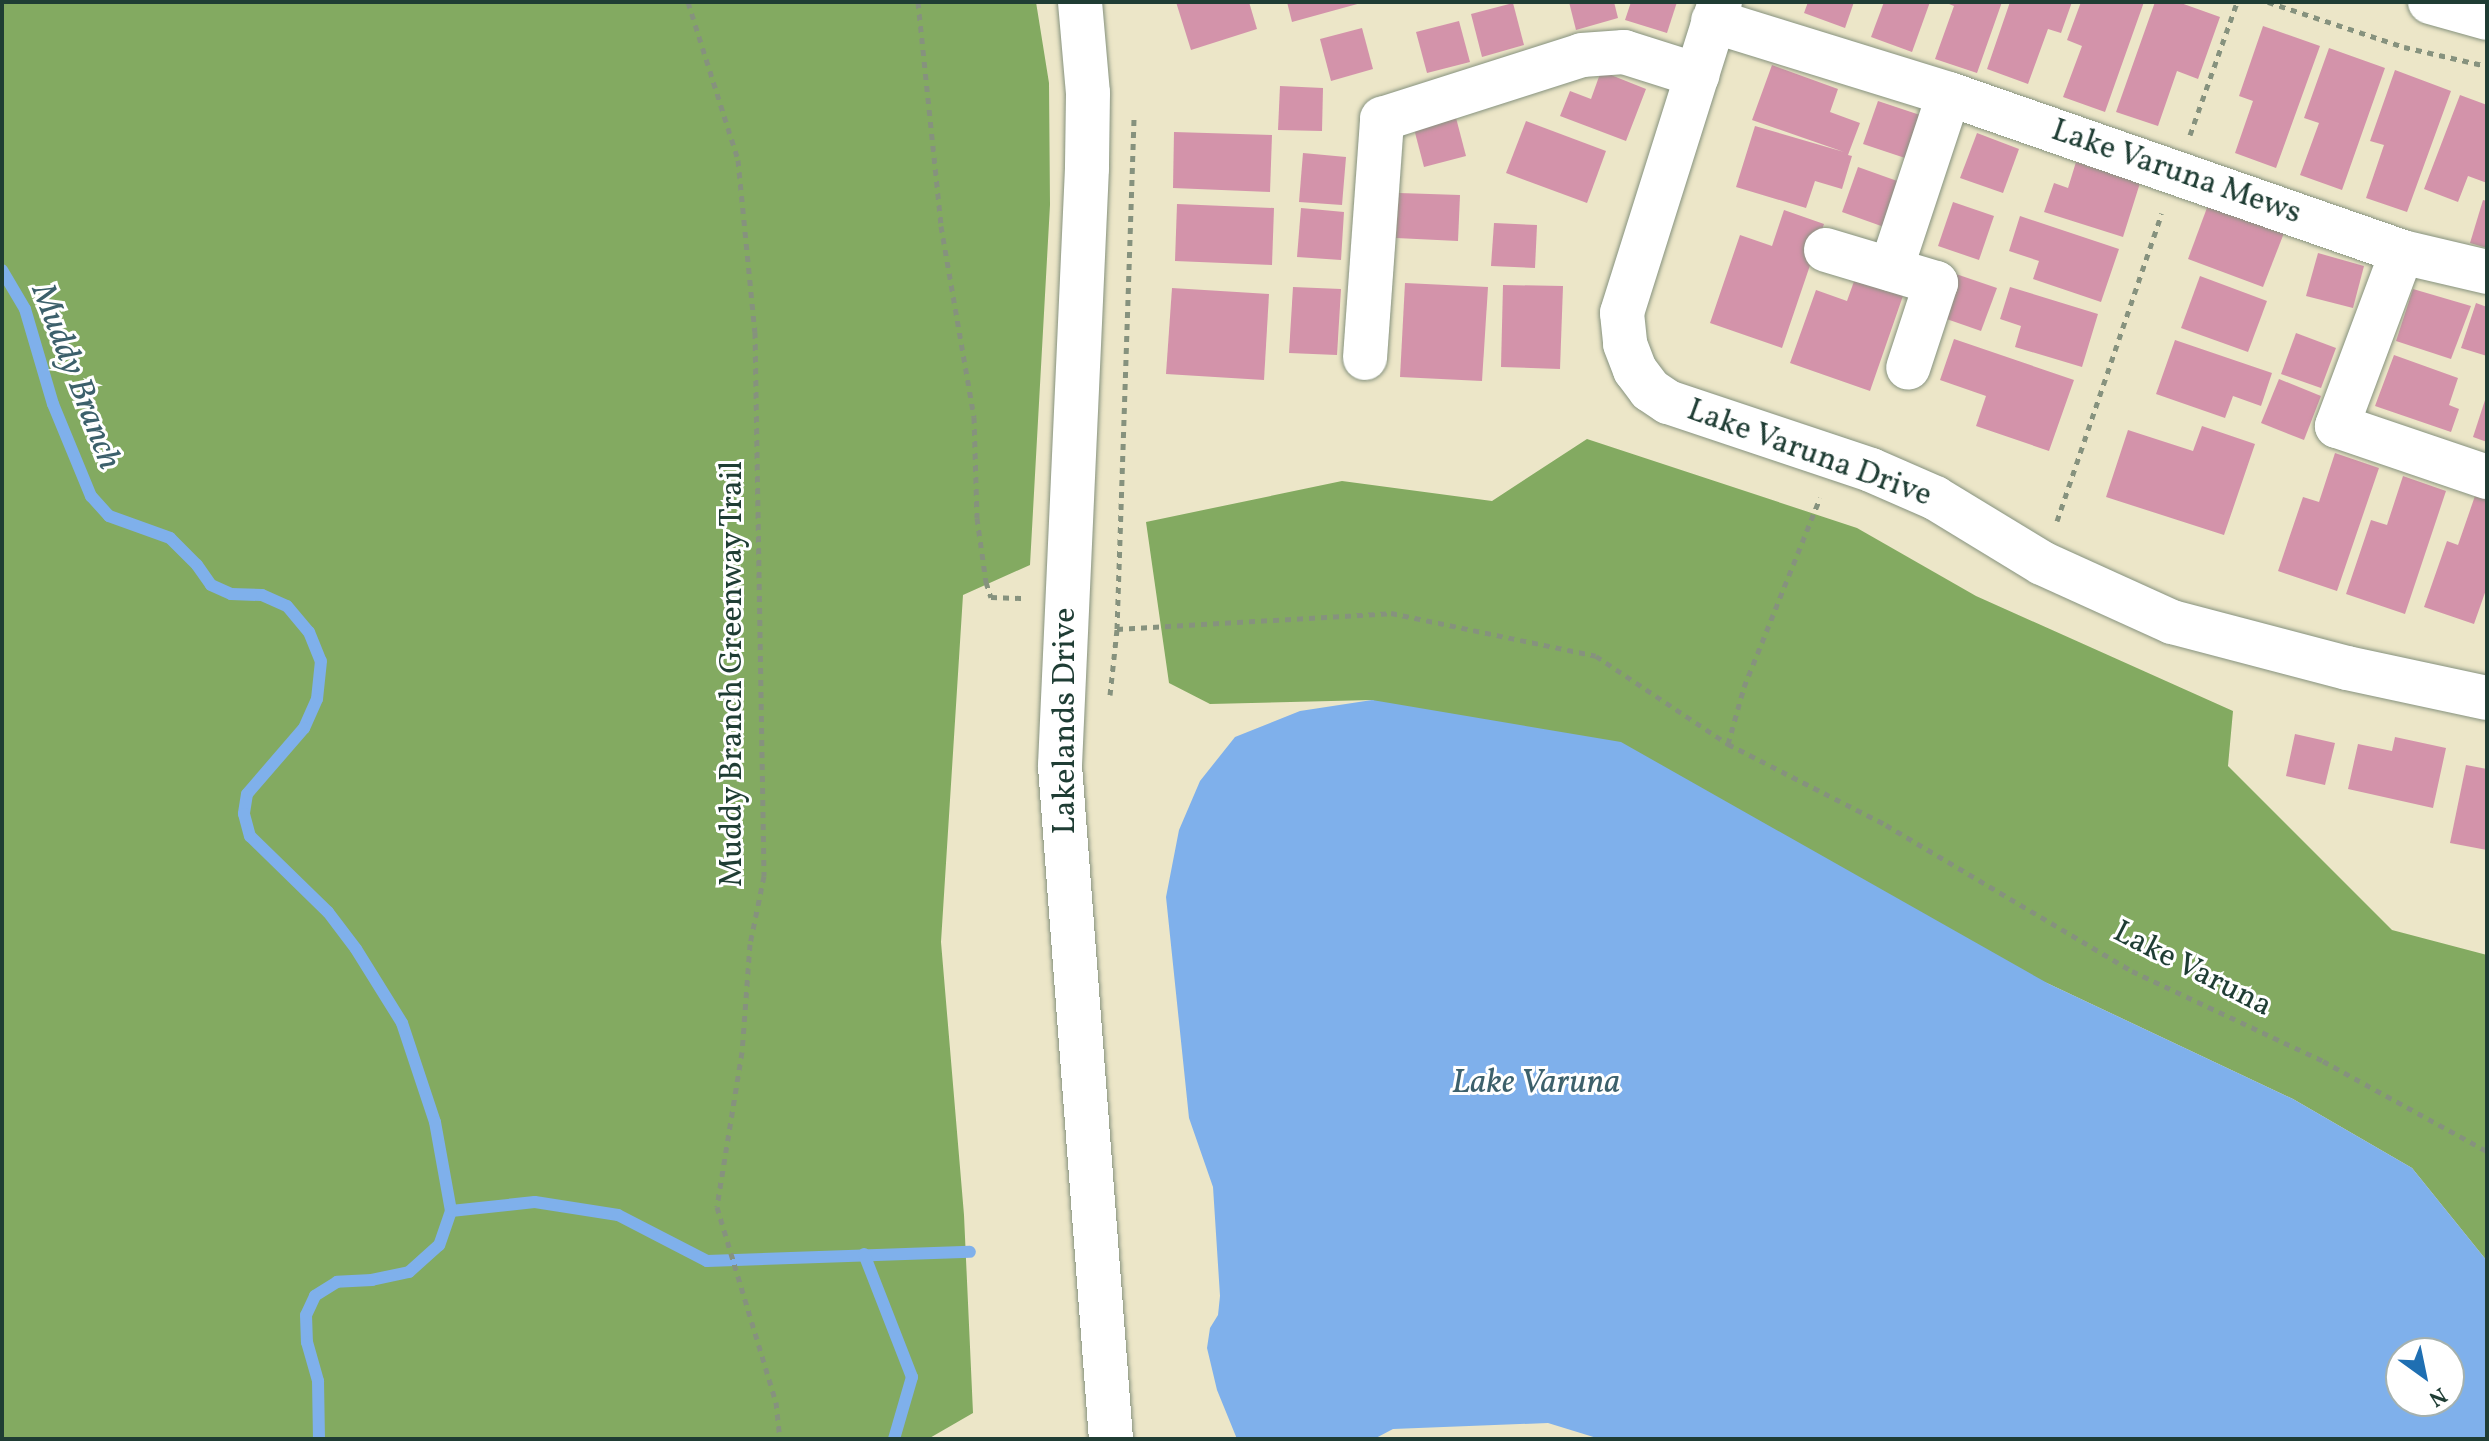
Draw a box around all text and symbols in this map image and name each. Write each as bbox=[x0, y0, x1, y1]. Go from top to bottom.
street label: Lake Varuna Mews bbox=[2046, 112, 2306, 234]
water label: Muddy Branch bbox=[21, 278, 129, 476]
street label: Lake Varuna Drive bbox=[1681, 392, 1937, 516]
street label: Muddy Branch Greenway Trail bbox=[714, 460, 752, 888]
street label: Lakelands Drive bbox=[1047, 608, 1085, 834]
street label: Lake Varuna bbox=[2106, 913, 2278, 1027]
water label: Lake Varuna bbox=[1452, 1064, 1620, 1104]
north arrow bbox=[2385, 1337, 2465, 1417]
text: N bbox=[2422, 1379, 2452, 1413]

